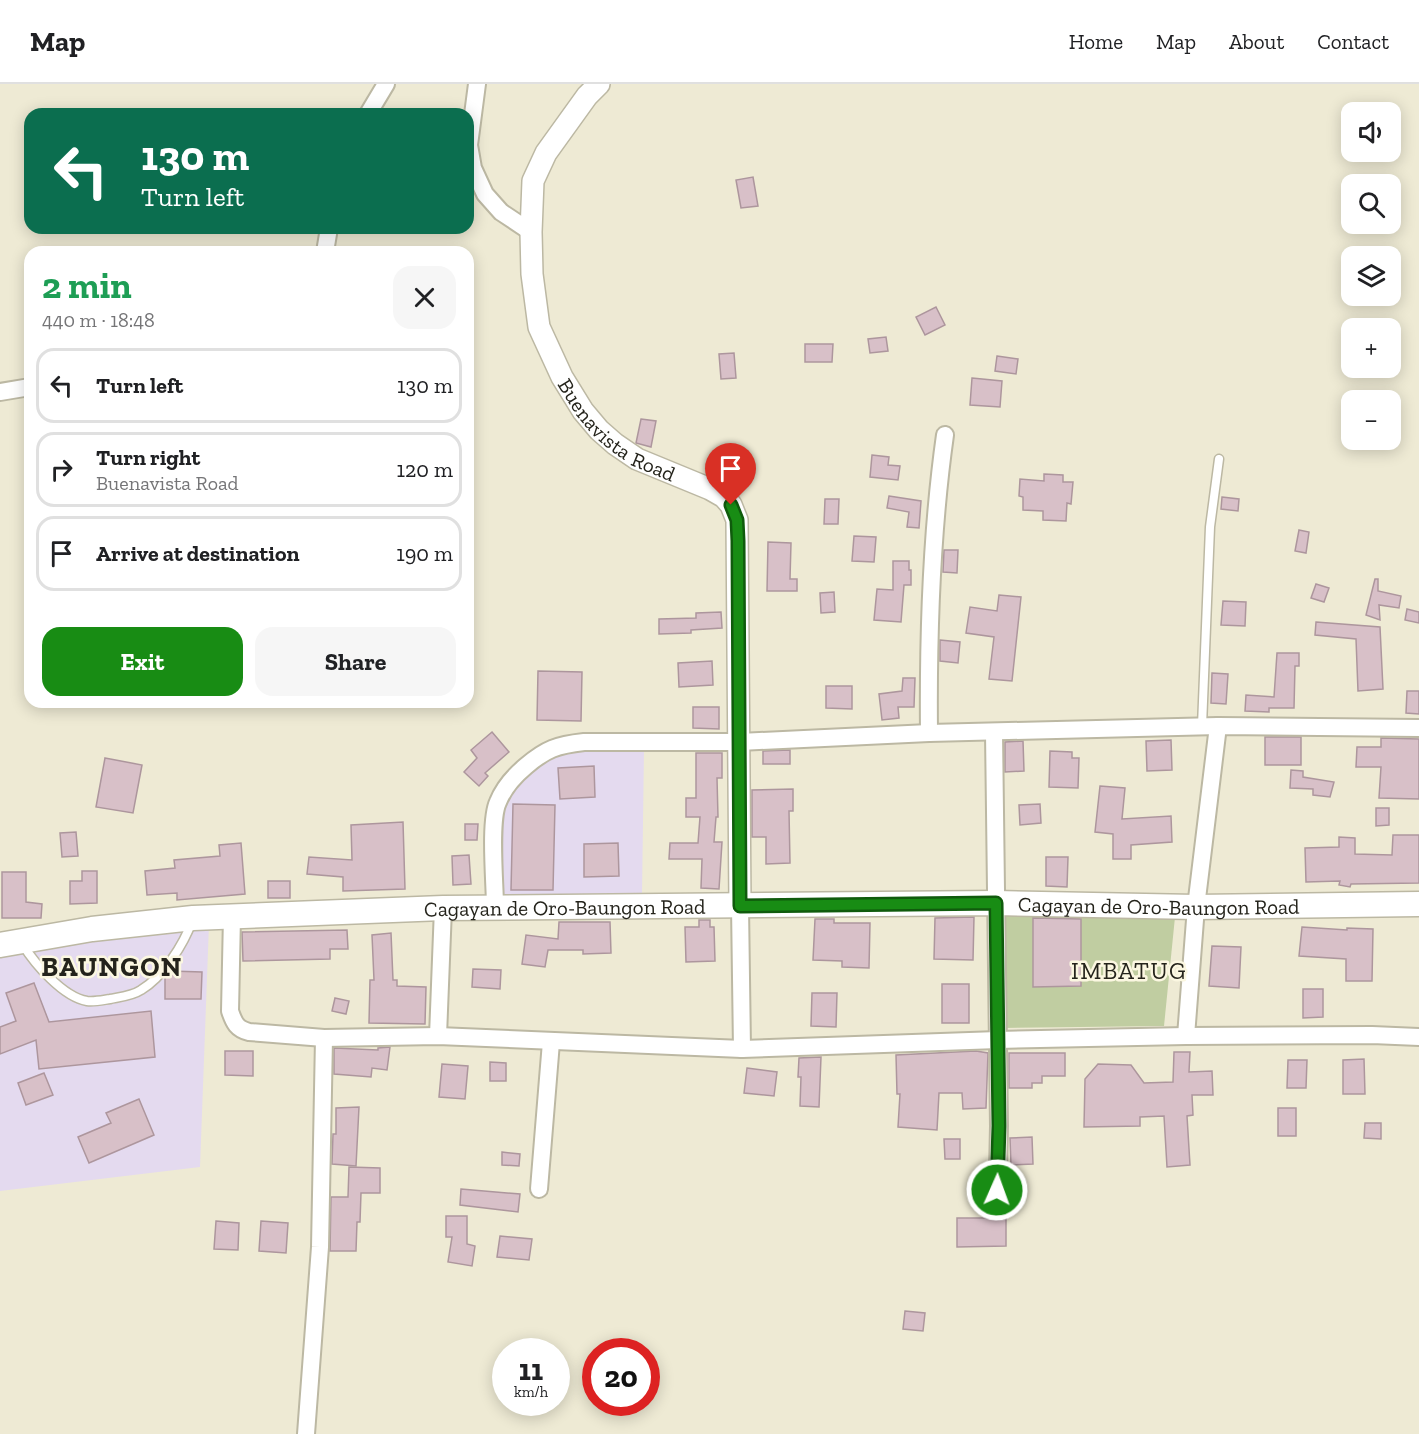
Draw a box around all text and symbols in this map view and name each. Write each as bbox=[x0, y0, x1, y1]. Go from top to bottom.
text: Map bbox=[30, 25, 85, 58]
text: Home bbox=[1069, 29, 1123, 54]
text: Map bbox=[1156, 29, 1196, 54]
text: About bbox=[1229, 29, 1284, 54]
text: Contact bbox=[1317, 29, 1389, 54]
map controls bbox=[1341, 102, 1401, 450]
button: sound bbox=[1341, 102, 1401, 162]
text: 130 m bbox=[141, 130, 249, 181]
icon: left bbox=[42, 132, 120, 210]
button: search bbox=[1341, 174, 1401, 234]
text: Turn left bbox=[141, 181, 244, 213]
button: layers bbox=[1341, 246, 1401, 306]
text: 2 min bbox=[42, 264, 132, 307]
button: close bbox=[393, 266, 456, 329]
text: 440 m · 18:48 bbox=[42, 308, 155, 332]
button: + bbox=[1341, 318, 1401, 378]
icon: left bbox=[45, 369, 78, 402]
text: Turn left bbox=[96, 372, 183, 399]
text: 130 m bbox=[397, 372, 453, 399]
street label: Buenavista Road bbox=[553, 373, 680, 486]
button: − bbox=[1341, 390, 1401, 450]
pin bbox=[705, 443, 756, 505]
text: Turn right bbox=[96, 444, 200, 471]
icon: arrive bbox=[714, 452, 747, 485]
icon: right bbox=[45, 453, 78, 486]
text: 120 m bbox=[397, 456, 453, 483]
text: Buenavista Road bbox=[96, 471, 239, 495]
icon: arrive bbox=[45, 537, 78, 570]
text: Arrive at destination bbox=[96, 540, 299, 567]
text: 190 m bbox=[396, 540, 453, 567]
button: Exit bbox=[42, 627, 243, 696]
button: Share bbox=[255, 627, 456, 696]
street label: Cagayan de Oro-Baungon Road bbox=[1018, 891, 1300, 920]
street label: Cagayan de Oro-Baungon Road bbox=[424, 893, 706, 921]
district label: BAUNGON bbox=[41, 951, 183, 983]
district label: IMBATUG bbox=[1071, 956, 1187, 985]
position arrow bbox=[965, 1158, 1029, 1222]
speed limit sign: 20 bbox=[582, 1338, 660, 1416]
text: 11 bbox=[519, 1352, 543, 1388]
text: km/h bbox=[514, 1383, 548, 1401]

